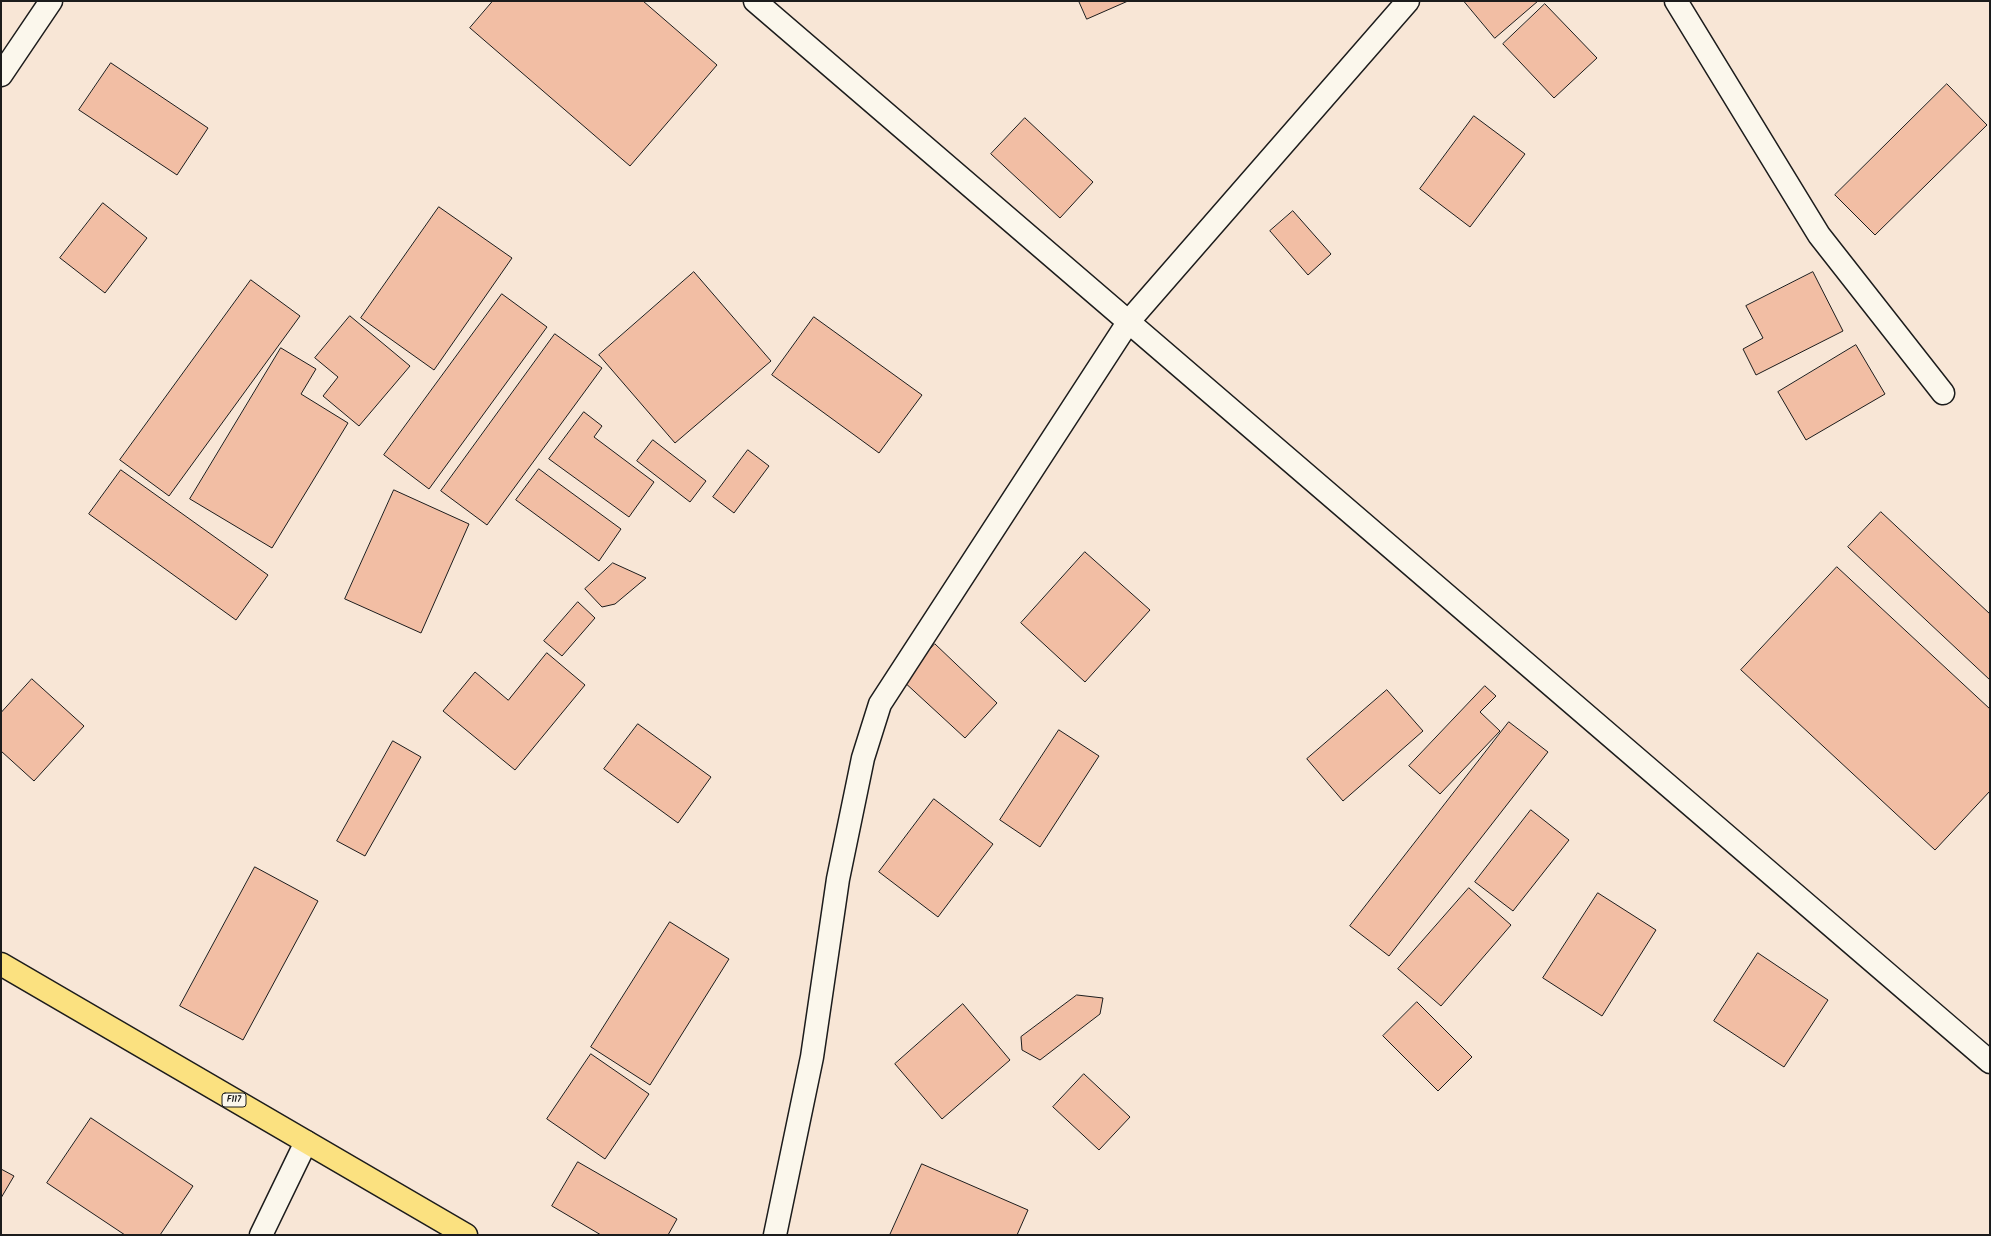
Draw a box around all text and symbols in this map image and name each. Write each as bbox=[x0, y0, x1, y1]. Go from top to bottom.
road number: F117 bbox=[222, 1093, 246, 1107]

